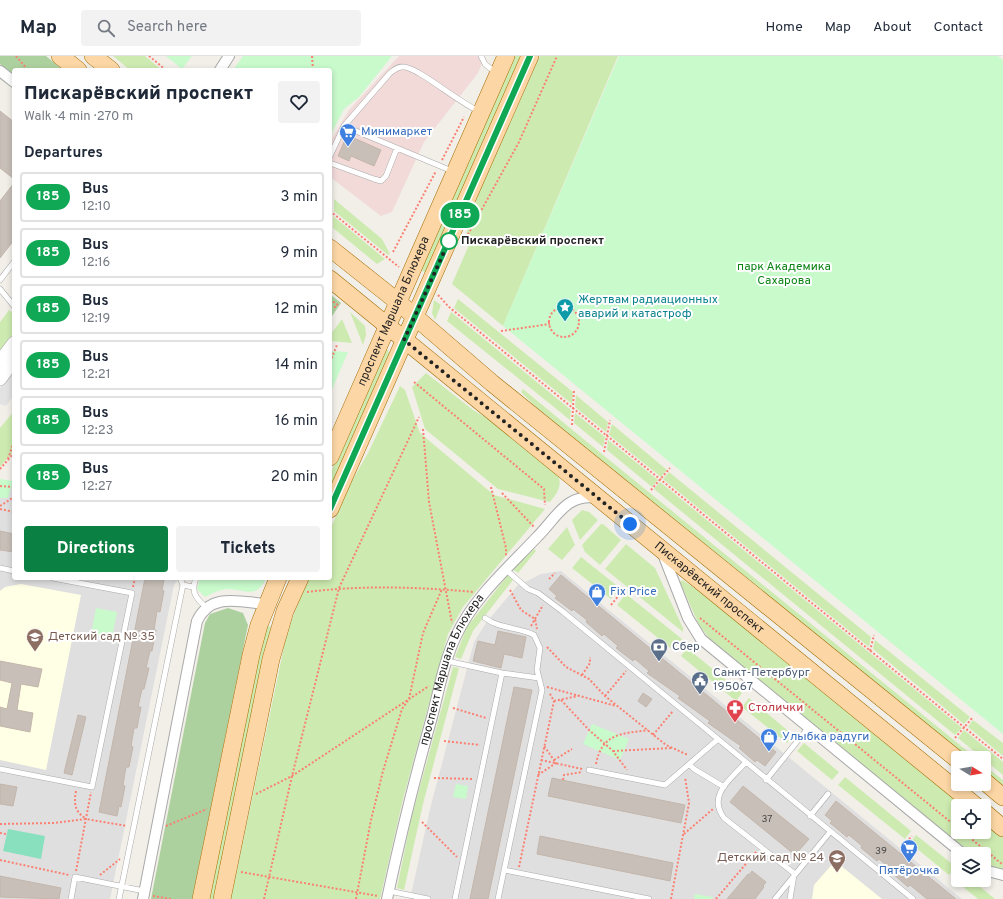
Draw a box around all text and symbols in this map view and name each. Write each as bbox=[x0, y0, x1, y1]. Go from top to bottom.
search box bbox=[81, 10, 361, 46]
text: Map bbox=[20, 16, 57, 40]
icon: search bbox=[95, 17, 117, 39]
text: Search here bbox=[127, 18, 207, 37]
text: Home bbox=[766, 19, 803, 36]
text: Map bbox=[825, 19, 851, 36]
text: About bbox=[873, 19, 912, 36]
text: Contact bbox=[934, 19, 983, 36]
button: heart bbox=[278, 81, 320, 123]
text: Пискарёвский проспект bbox=[24, 82, 253, 106]
text: Walk · 4 min · 270 m bbox=[24, 109, 133, 125]
supermarket icon: Минимаркет bbox=[338, 122, 358, 147]
place label: Минимаркет bbox=[361, 124, 433, 140]
text: Departures bbox=[24, 144, 103, 163]
text: Bus bbox=[82, 180, 109, 199]
text: 185 bbox=[37, 188, 59, 205]
text: 3 min bbox=[280, 188, 318, 207]
text: 12:10 bbox=[82, 199, 111, 215]
line badge: 185 bbox=[437, 202, 483, 228]
text: 185 bbox=[449, 206, 471, 223]
marker: Пискарёвский проспект bbox=[440, 232, 458, 250]
place label: Пискарёвский проспект bbox=[461, 233, 604, 249]
street label: проспект Маршала Блюхера bbox=[354, 234, 434, 389]
text: Bus bbox=[82, 236, 109, 255]
text: 185 bbox=[37, 244, 59, 261]
text: 9 min bbox=[281, 244, 318, 263]
text: 12:16 bbox=[82, 255, 110, 271]
park label: парк Академика Сахарова bbox=[737, 259, 831, 289]
text: Bus bbox=[82, 292, 109, 311]
place label: Жертвам радиационных аварий и катастроф bbox=[578, 292, 718, 322]
place icon: Жертвам радиационных аварий и катастроф bbox=[555, 297, 575, 322]
text: 185 bbox=[37, 300, 59, 317]
text: 12 min bbox=[275, 300, 318, 319]
text: 12:19 bbox=[82, 311, 110, 327]
text: Bus bbox=[82, 348, 109, 367]
text: 185 bbox=[37, 356, 59, 373]
text: 14 min bbox=[275, 356, 318, 375]
text: 12:21 bbox=[82, 367, 111, 383]
text: Bus bbox=[82, 404, 109, 423]
text: 185 bbox=[37, 412, 59, 429]
text: 16 min bbox=[275, 412, 318, 431]
text: 12:23 bbox=[82, 423, 114, 439]
text: Bus bbox=[82, 460, 109, 479]
text: 185 bbox=[37, 468, 59, 485]
text: 20 min bbox=[271, 468, 318, 487]
text: 12:27 bbox=[82, 479, 112, 495]
your location bbox=[620, 514, 640, 534]
button: Directions bbox=[24, 526, 168, 572]
button: Tickets bbox=[176, 526, 320, 572]
street label: Пискарёвский проспект bbox=[651, 538, 768, 638]
shop icon: Fix Price bbox=[587, 582, 607, 607]
place label: Fix Price bbox=[610, 584, 657, 600]
street label: проспект Маршала Блюхера bbox=[416, 591, 488, 747]
school or university icon: Детский сад № 35 bbox=[25, 627, 45, 652]
place label: Детский сад № 35 bbox=[48, 629, 155, 645]
bank icon: Сбер bbox=[649, 637, 669, 662]
place label: Сбер bbox=[672, 639, 700, 655]
place label: Санкт-Петербург 195067 bbox=[713, 665, 810, 695]
public building icon: Санкт-Петербург 195067 bbox=[690, 670, 710, 695]
pharmacy icon: Столички bbox=[725, 698, 745, 723]
place label: Столички bbox=[748, 700, 803, 716]
shop icon: Улыбка радуги bbox=[759, 727, 779, 752]
place label: Улыбка радуги bbox=[782, 729, 869, 745]
north arrow bbox=[951, 751, 991, 791]
map controls bbox=[951, 751, 991, 887]
button: locate bbox=[951, 799, 991, 839]
house number: 37 bbox=[761, 813, 773, 826]
supermarket icon: Пятёрочка bbox=[899, 838, 919, 863]
house number: 39 bbox=[875, 845, 887, 858]
button: layers bbox=[951, 847, 991, 887]
school or university icon: Детский сад № 24 bbox=[827, 848, 847, 873]
place label: Детский сад № 24 bbox=[717, 850, 824, 866]
place label: Пятёрочка bbox=[879, 863, 939, 879]

